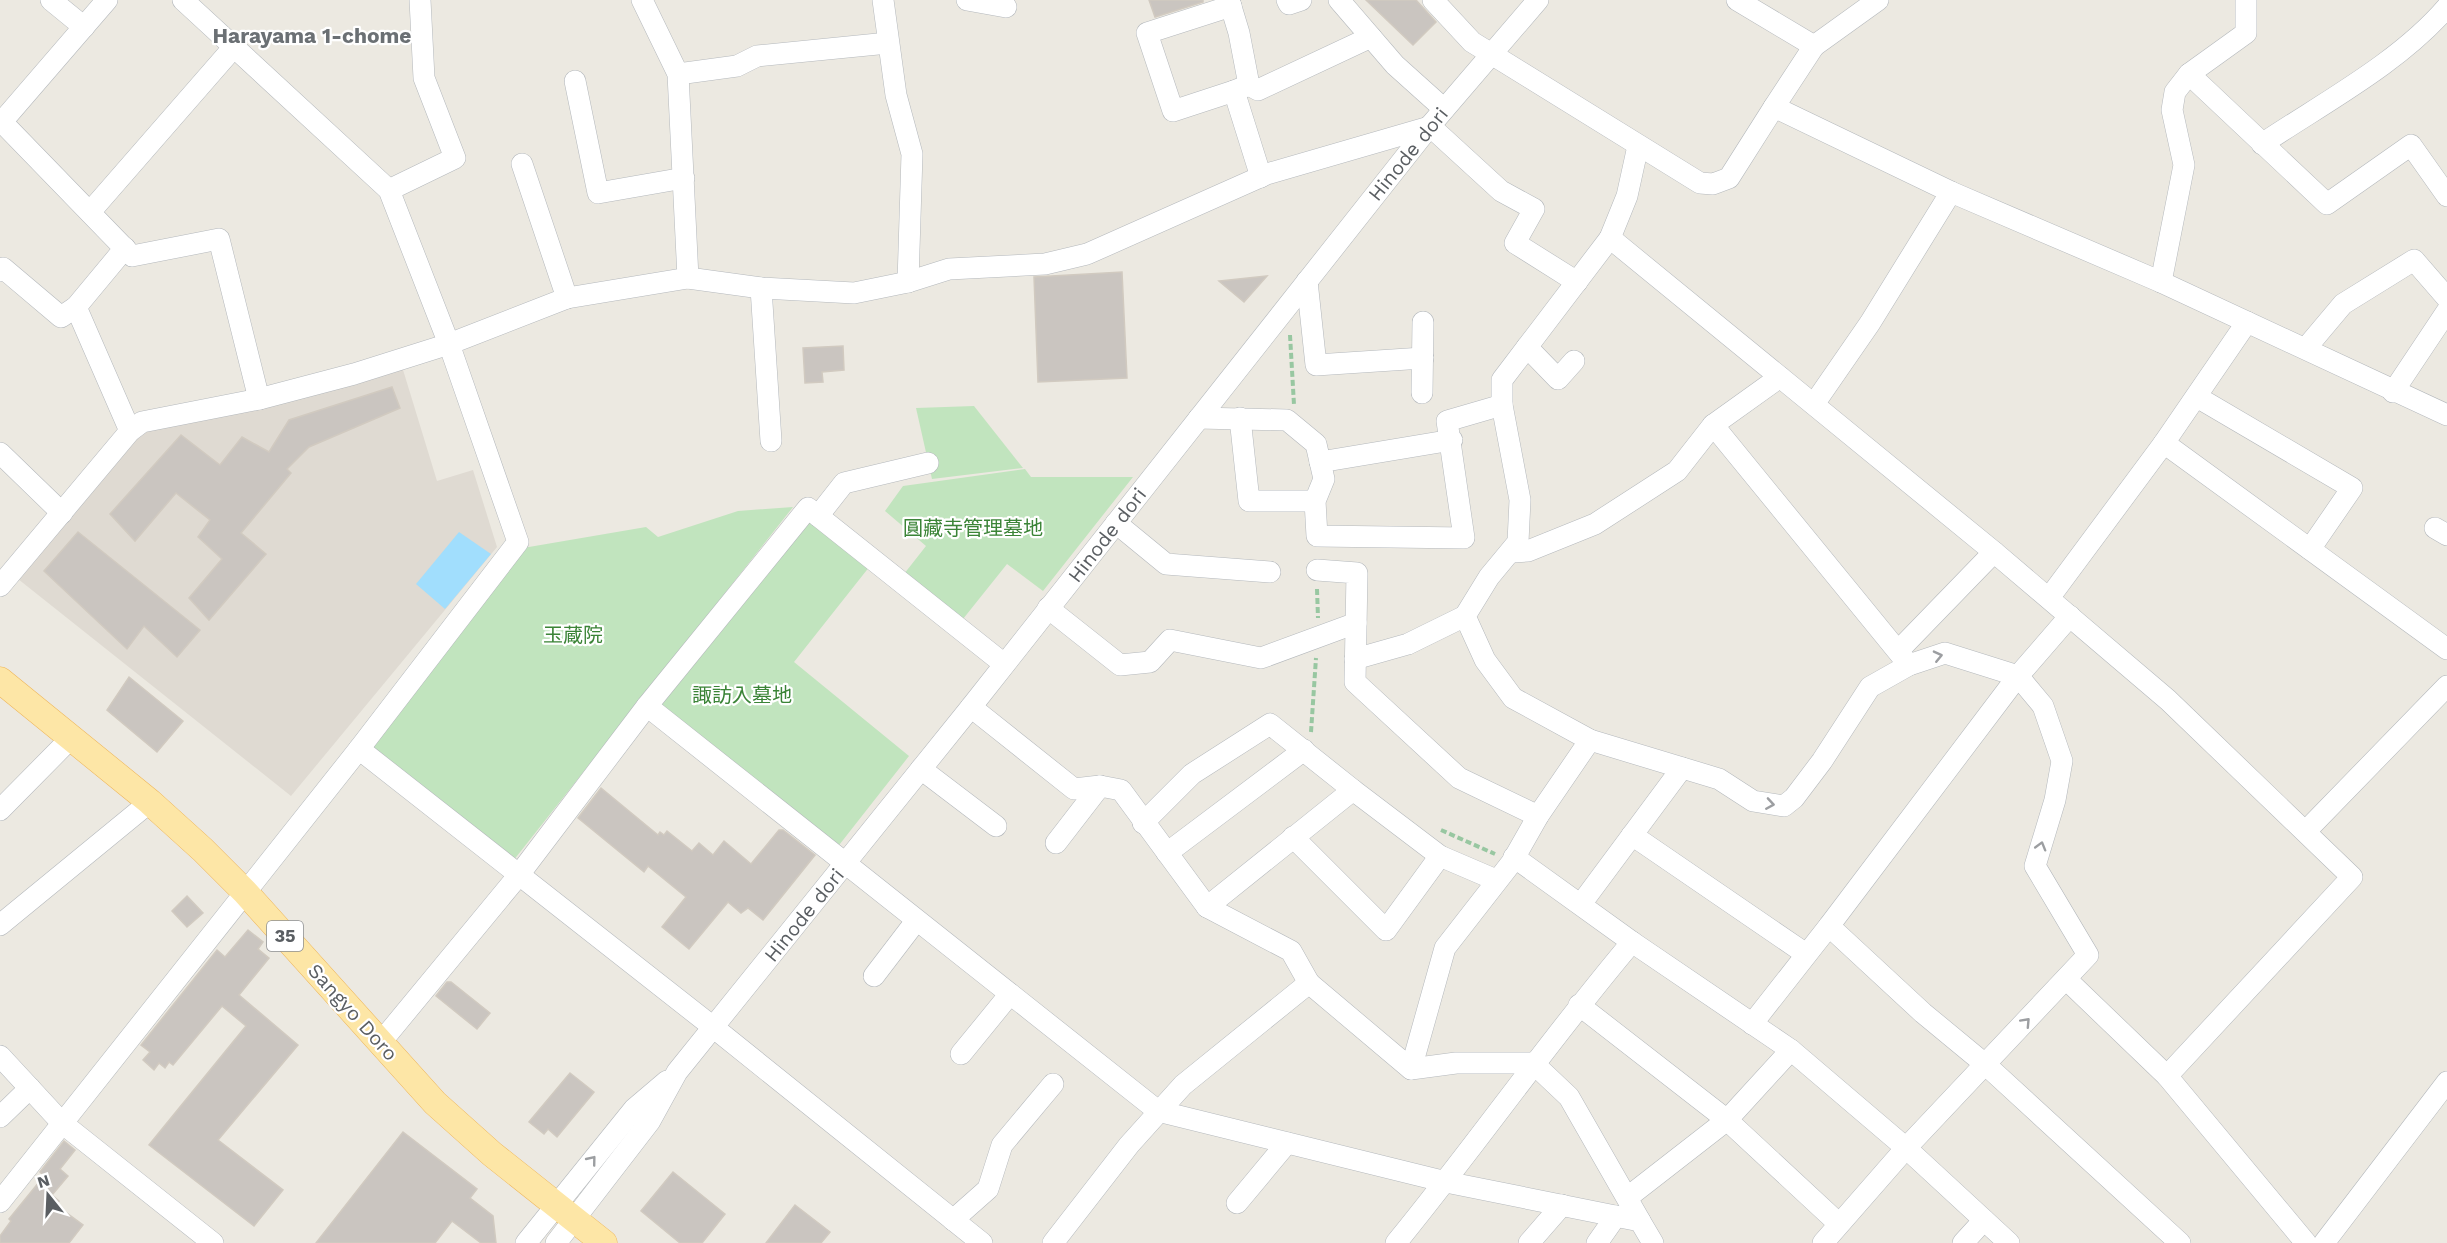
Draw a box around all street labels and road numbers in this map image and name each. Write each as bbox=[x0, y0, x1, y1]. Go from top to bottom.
street label: Hinode dori bbox=[1363, 102, 1453, 206]
street label: Hinode dori bbox=[1063, 483, 1151, 587]
street label: Hinode dori bbox=[759, 863, 849, 967]
road number: 35 bbox=[267, 921, 303, 951]
street label: Sangyo Doro bbox=[303, 958, 403, 1066]

